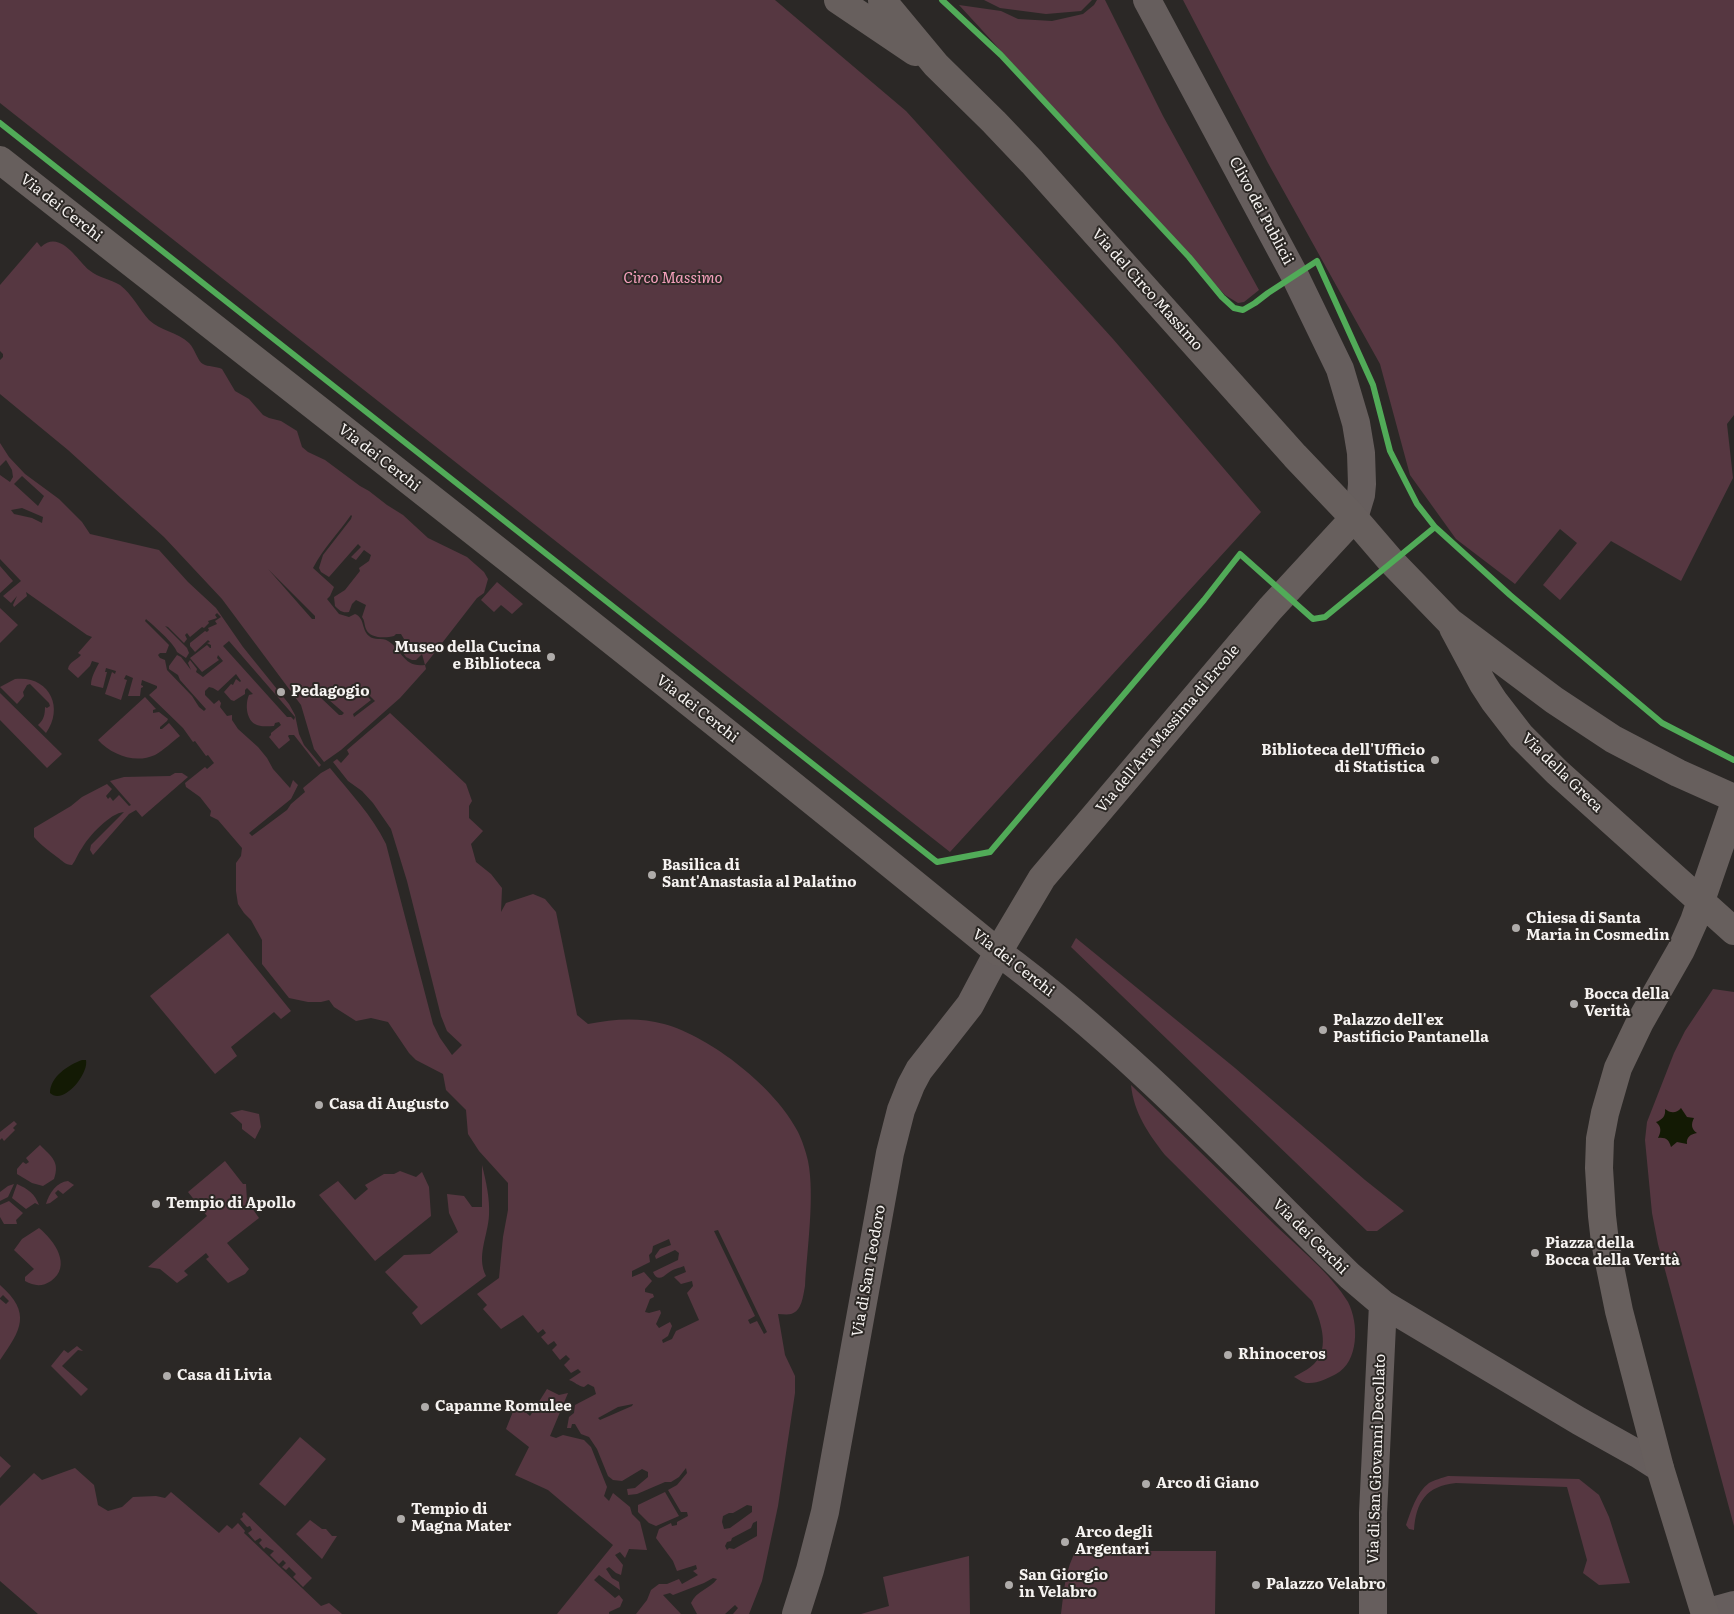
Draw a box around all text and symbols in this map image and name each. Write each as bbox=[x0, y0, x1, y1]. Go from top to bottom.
street label: Clivo dei Publicii bbox=[1225, 154, 1297, 268]
street label: Via dei Cerchi bbox=[16, 170, 106, 246]
street label: Via del Circo Massimo bbox=[1088, 225, 1206, 355]
park label: Circo Massimo bbox=[623, 270, 723, 288]
street label: Via dei Cerchi bbox=[334, 420, 424, 496]
place label: Museo della Cucina e Biblioteca bbox=[394, 639, 541, 674]
street label: Via dell'Ara Massima di Ercole bbox=[1092, 641, 1244, 817]
marker: Museo della Cucina e Biblioteca bbox=[545, 651, 557, 663]
street label: Via dei Cerchi bbox=[652, 671, 742, 747]
place label: Pedagogio bbox=[291, 683, 370, 701]
marker: Pedagogio bbox=[275, 686, 287, 698]
street label: Via della Greca bbox=[1518, 730, 1606, 816]
place label: Biblioteca dell'Ufficio di Statistica bbox=[1261, 742, 1425, 777]
marker: Biblioteca dell'Ufficio di Statistica bbox=[1429, 754, 1441, 766]
place label: Basilica di Sant'Anastasia al Palatino bbox=[662, 857, 857, 892]
marker: Basilica di Sant'Anastasia al Palatino bbox=[646, 869, 658, 881]
place label: Chiesa di Santa Maria in Cosmedin bbox=[1526, 910, 1670, 945]
marker: Chiesa di Santa Maria in Cosmedin bbox=[1510, 922, 1522, 934]
street label: Via dei Cerchi bbox=[968, 925, 1058, 1001]
place label: Bocca della Verità bbox=[1584, 986, 1669, 1021]
marker: Bocca della Verità bbox=[1568, 998, 1580, 1010]
place label: Palazzo dell'ex Pastificio Pantanella bbox=[1333, 1012, 1489, 1047]
marker: Palazzo dell'ex Pastificio Pantanella bbox=[1317, 1024, 1329, 1036]
place label: Casa di Augusto bbox=[329, 1096, 449, 1114]
marker: Casa di Augusto bbox=[313, 1099, 325, 1111]
place label: Tempio di Apollo bbox=[166, 1195, 296, 1213]
street label: Via dei Cerchi bbox=[1269, 1196, 1351, 1278]
marker: Tempio di Apollo bbox=[150, 1198, 162, 1210]
street label: Via di San Teodoro bbox=[849, 1204, 889, 1338]
place label: Piazza della Bocca della Verità bbox=[1545, 1235, 1680, 1270]
marker: Piazza della Bocca della Verità bbox=[1529, 1247, 1541, 1259]
place label: Rhinoceros bbox=[1238, 1346, 1326, 1364]
marker: Rhinoceros bbox=[1222, 1349, 1234, 1361]
street label: Via di San Giovanni Decollato bbox=[1364, 1353, 1390, 1565]
place label: Casa di Livia bbox=[177, 1367, 272, 1385]
marker: Casa di Livia bbox=[161, 1370, 173, 1382]
place label: Capanne Romulee bbox=[435, 1398, 572, 1416]
marker: Capanne Romulee bbox=[419, 1401, 431, 1413]
place label: Arco di Giano bbox=[1156, 1475, 1259, 1493]
marker: Arco di Giano bbox=[1140, 1478, 1152, 1490]
place label: Tempio di Magna Mater bbox=[411, 1501, 511, 1536]
marker: Tempio di Magna Mater bbox=[395, 1513, 407, 1525]
place label: Arco degli Argentari bbox=[1075, 1524, 1153, 1559]
marker: Arco degli Argentari bbox=[1059, 1536, 1071, 1548]
place label: San Giorgio in Velabro bbox=[1019, 1567, 1108, 1602]
place label: Palazzo Velabro bbox=[1266, 1576, 1386, 1594]
marker: San Giorgio in Velabro bbox=[1003, 1579, 1015, 1591]
marker: Palazzo Velabro bbox=[1250, 1579, 1262, 1591]

